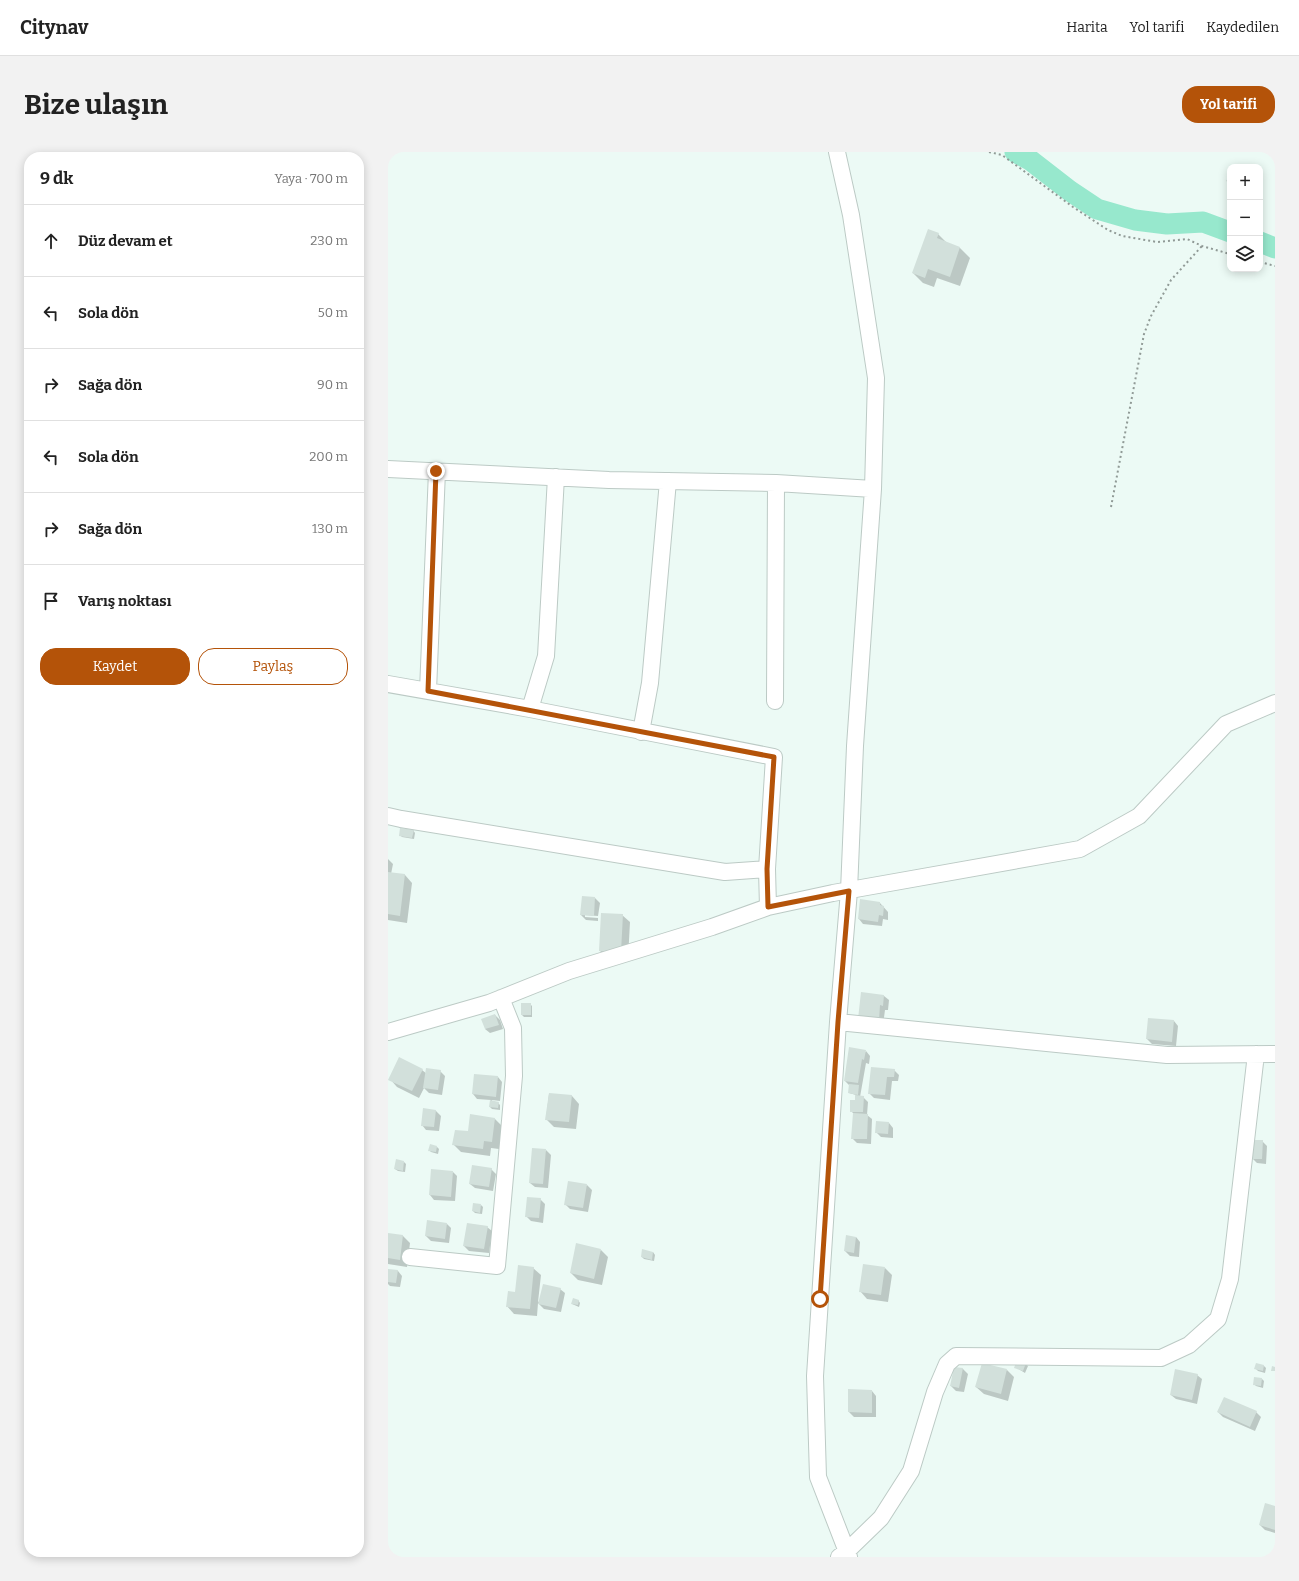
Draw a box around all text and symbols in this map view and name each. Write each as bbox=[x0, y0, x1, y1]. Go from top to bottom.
text: Citynav bbox=[20, 16, 88, 39]
text: Harita bbox=[1066, 19, 1108, 36]
text: Yol tarifi bbox=[1130, 19, 1184, 36]
text: Kaydedilen bbox=[1206, 19, 1279, 36]
button: Yol tarifi bbox=[1182, 86, 1275, 123]
text: Bize ulaşın bbox=[24, 88, 168, 121]
map controls bbox=[1227, 164, 1263, 272]
button: + bbox=[1227, 164, 1263, 200]
text: 9 dk bbox=[40, 168, 73, 189]
text: Yaya · 700 m bbox=[274, 171, 348, 186]
button: − bbox=[1227, 200, 1263, 236]
icon: ahead bbox=[40, 230, 62, 252]
text: Düz devam et bbox=[78, 232, 173, 250]
text: 230 m bbox=[310, 233, 348, 248]
button: layers bbox=[1227, 236, 1263, 272]
icon: left bbox=[40, 302, 62, 324]
text: Sola dön bbox=[78, 304, 139, 322]
text: 50 m bbox=[318, 305, 348, 320]
icon: right bbox=[40, 374, 62, 396]
text: Sağa dön bbox=[78, 376, 142, 394]
text: 90 m bbox=[317, 377, 348, 392]
icon: left bbox=[40, 446, 62, 468]
text: Sola dön bbox=[78, 448, 139, 466]
text: 200 m bbox=[309, 449, 348, 464]
route end bbox=[427, 462, 445, 480]
icon: right bbox=[40, 518, 62, 540]
text: Sağa dön bbox=[78, 520, 142, 538]
text: 130 m bbox=[312, 521, 348, 536]
icon: arrive bbox=[40, 590, 62, 612]
text: Varış noktası bbox=[78, 592, 171, 610]
button: Kaydet bbox=[40, 648, 190, 685]
button: Paylaş bbox=[198, 648, 348, 685]
route start bbox=[811, 1290, 829, 1308]

